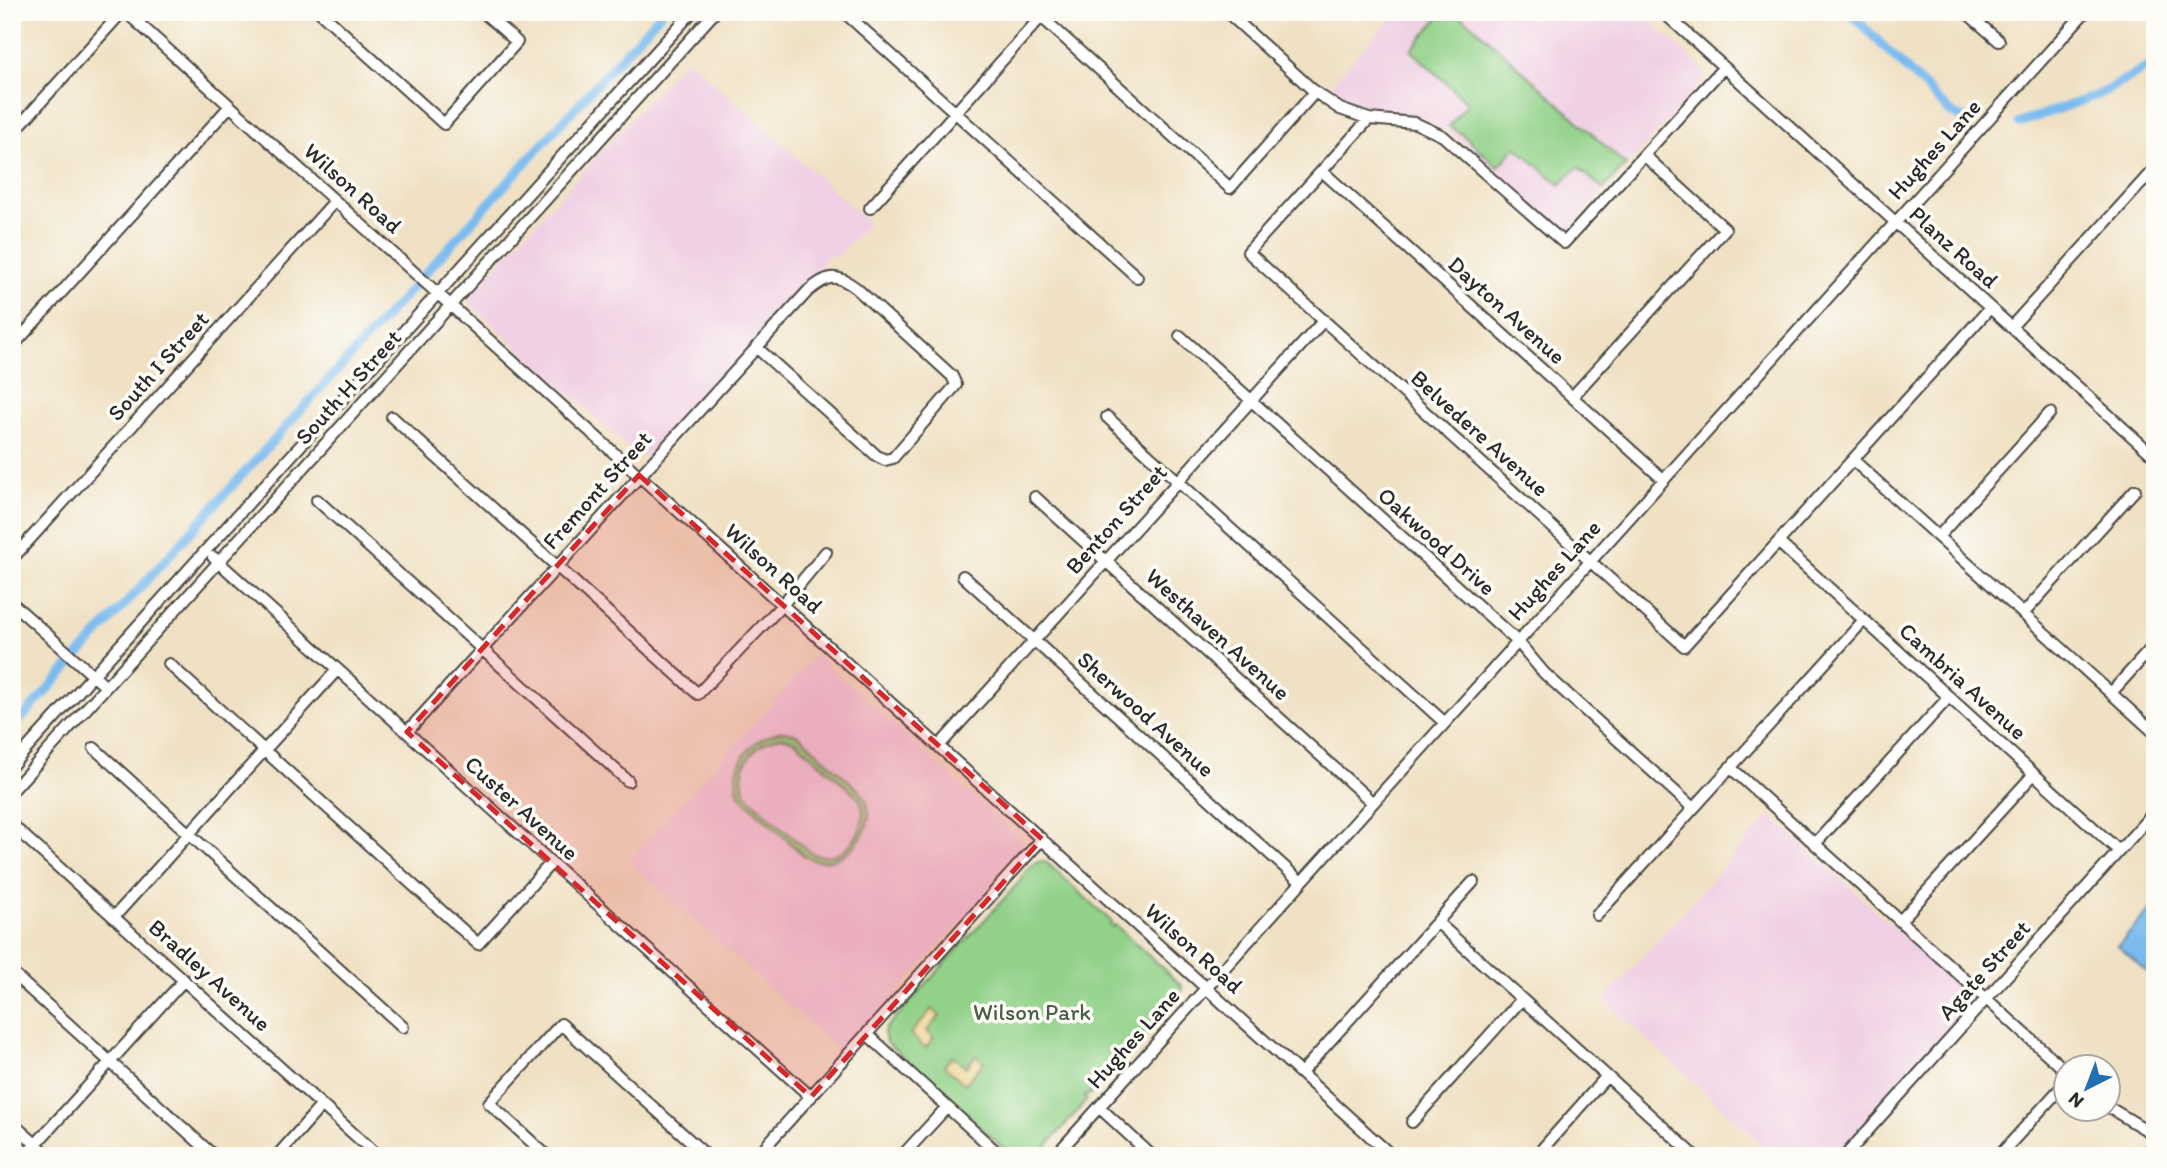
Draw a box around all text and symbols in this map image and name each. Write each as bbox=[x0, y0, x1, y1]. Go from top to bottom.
street label: Hughes Lane bbox=[1881, 93, 1987, 205]
street label: Wilson Road bbox=[298, 137, 408, 240]
street label: Planz Road bbox=[1904, 200, 2005, 295]
street label: Dayton Avenue bbox=[1443, 250, 1571, 370]
street label: South I Street bbox=[101, 305, 215, 427]
street label: South H Street bbox=[289, 323, 407, 450]
street label: Belvedere Avenue bbox=[1405, 364, 1555, 502]
street label: Fremont Street bbox=[536, 425, 658, 555]
street label: Benton Street bbox=[1059, 458, 1173, 580]
street label: Oakwood Drive bbox=[1372, 481, 1502, 601]
street label: Hughes Lane bbox=[1501, 514, 1607, 626]
street label: Wilson Road bbox=[719, 517, 829, 620]
street label: Westhaven Avenue bbox=[1140, 562, 1296, 706]
street label: Cambria Avenue bbox=[1893, 616, 2033, 746]
street label: Sherwood Avenue bbox=[1072, 645, 1220, 783]
street label: Custer Avenue bbox=[459, 750, 585, 866]
street label: Wilson Road bbox=[1139, 897, 1249, 1000]
street label: Bradley Avenue bbox=[143, 913, 277, 1037]
street label: Agate Street bbox=[1932, 914, 2036, 1026]
street label: Hughes Lane bbox=[1080, 982, 1186, 1094]
park label: Wilson Park bbox=[973, 998, 1091, 1026]
north arrow bbox=[2052, 1052, 2122, 1122]
text: N bbox=[2063, 1087, 2088, 1113]

